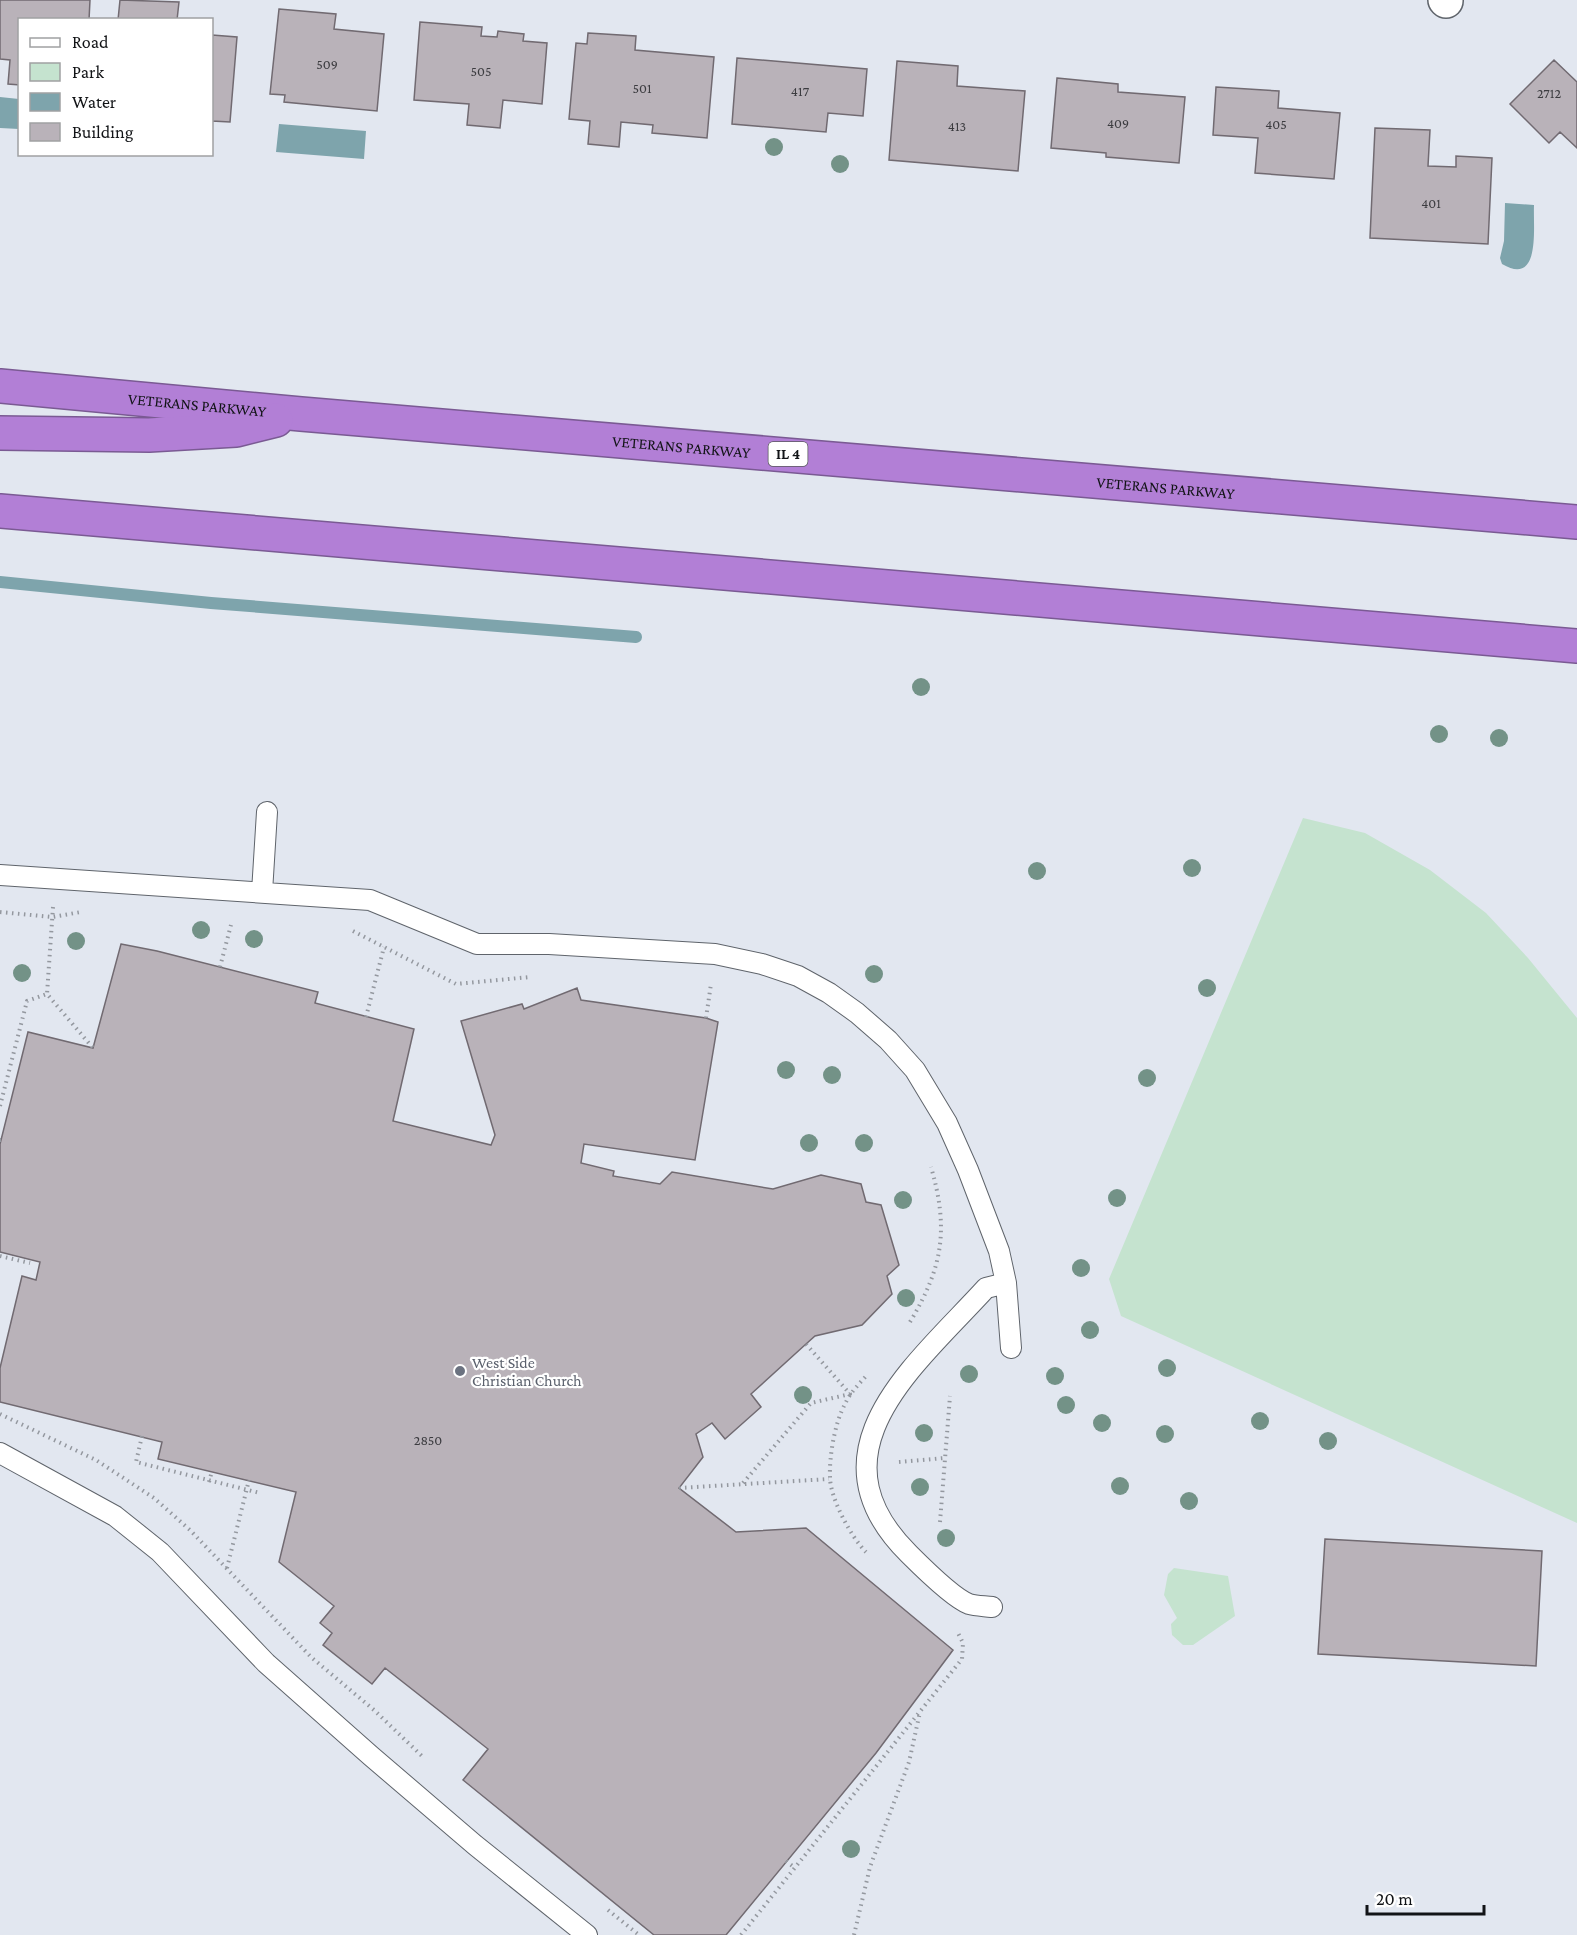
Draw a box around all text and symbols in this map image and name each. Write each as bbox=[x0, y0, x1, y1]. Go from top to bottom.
legend bbox=[18, 18, 213, 156]
text: Road bbox=[72, 32, 109, 52]
house number: 509 bbox=[316, 56, 338, 72]
text: Park bbox=[72, 62, 104, 82]
house number: 505 bbox=[470, 63, 492, 79]
house number: 501 bbox=[632, 80, 652, 96]
house number: 417 bbox=[791, 83, 810, 99]
house number: 2712 bbox=[1537, 85, 1561, 101]
text: Water bbox=[72, 92, 117, 112]
house number: 409 bbox=[1107, 115, 1129, 131]
house number: 405 bbox=[1265, 116, 1287, 132]
house number: 413 bbox=[948, 118, 966, 134]
text: Building bbox=[72, 122, 134, 142]
house number: 401 bbox=[1421, 195, 1441, 211]
street label: VETERANS PARKWAY bbox=[127, 389, 267, 419]
street label: VETERANS PARKWAY bbox=[612, 432, 752, 461]
road number: IL 4 bbox=[768, 442, 808, 466]
street label: VETERANS PARKWAY bbox=[1096, 473, 1236, 502]
place label: West Side Christian Church bbox=[472, 1354, 582, 1389]
marker: West Side Christian Church bbox=[453, 1364, 467, 1378]
house number: 2850 bbox=[414, 1432, 442, 1448]
scale bar bbox=[1367, 1878, 1484, 1916]
text: 20 m bbox=[1376, 1889, 1413, 1909]

